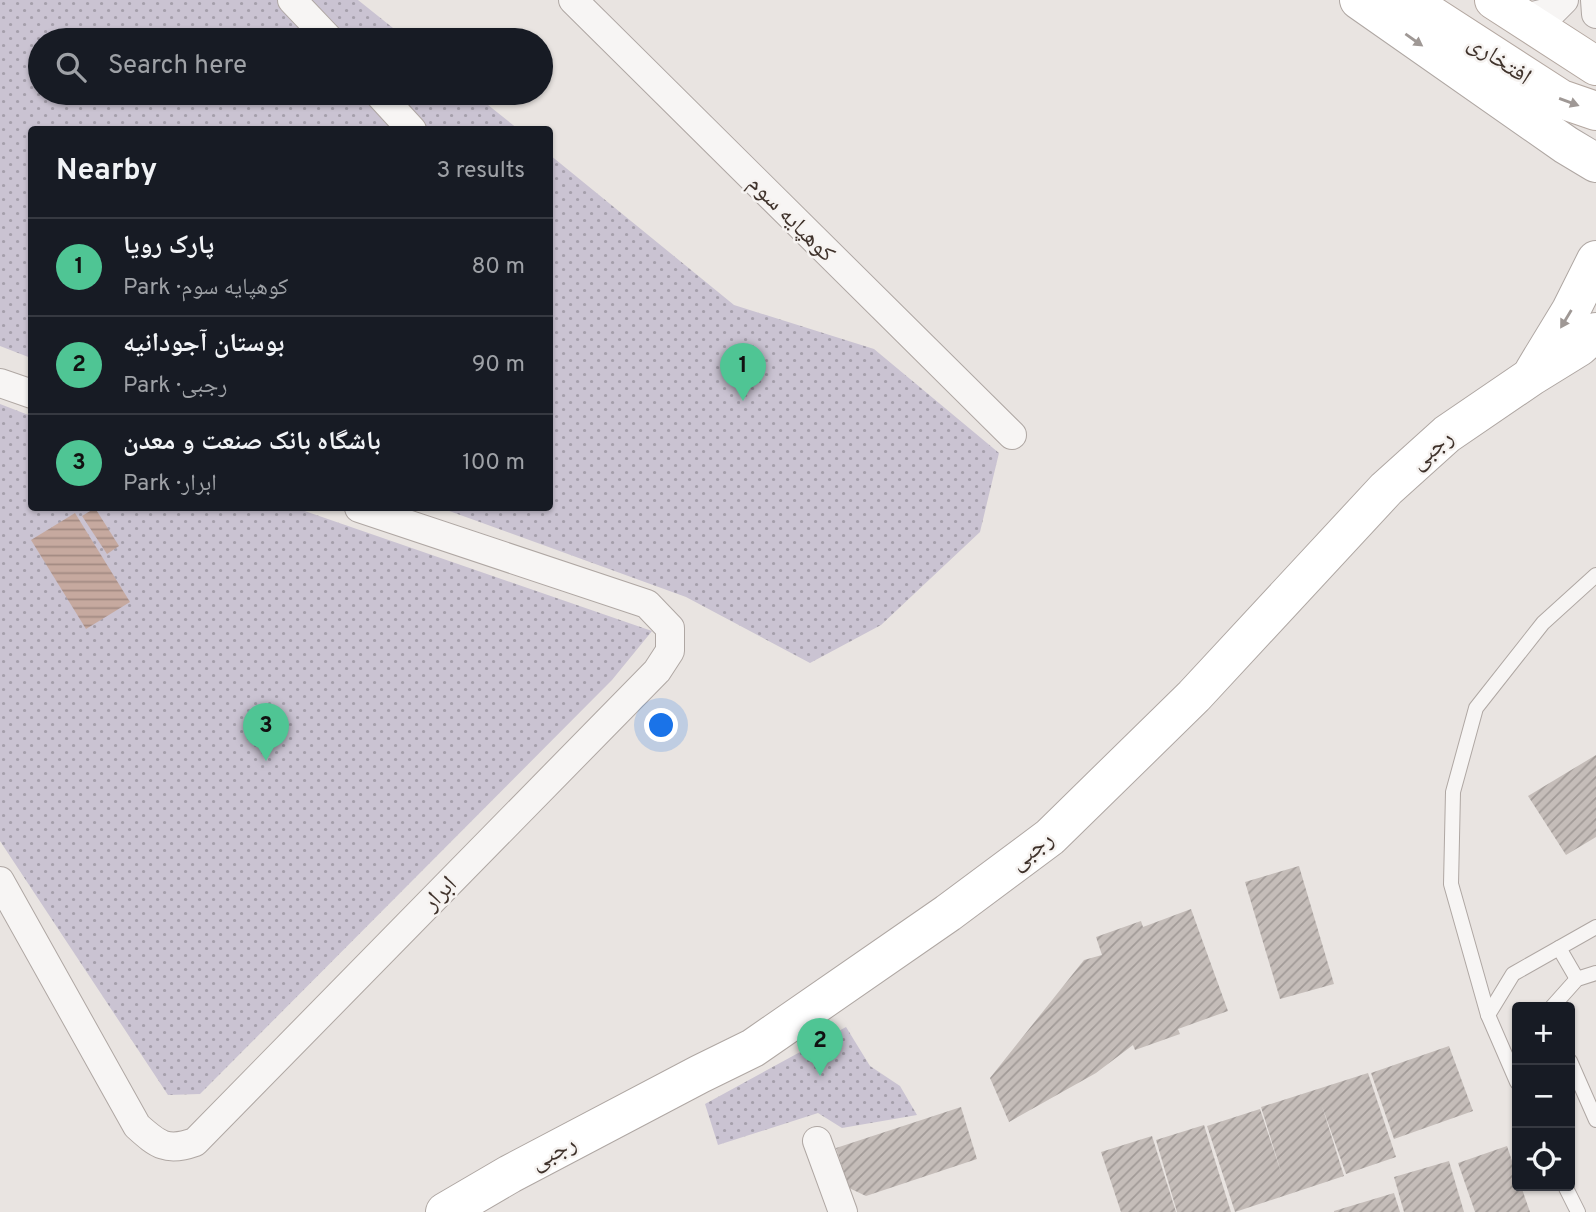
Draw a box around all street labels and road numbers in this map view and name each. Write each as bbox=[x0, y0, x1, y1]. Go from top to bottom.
street label: افتخاری bbox=[1461, 28, 1537, 93]
street label: کوهپایه سوم bbox=[741, 169, 841, 269]
street label: رجبی bbox=[1404, 424, 1460, 477]
street label: رجبی bbox=[1004, 825, 1060, 878]
street label: ابرار bbox=[416, 871, 464, 919]
street label: رجبی bbox=[526, 1129, 582, 1178]

